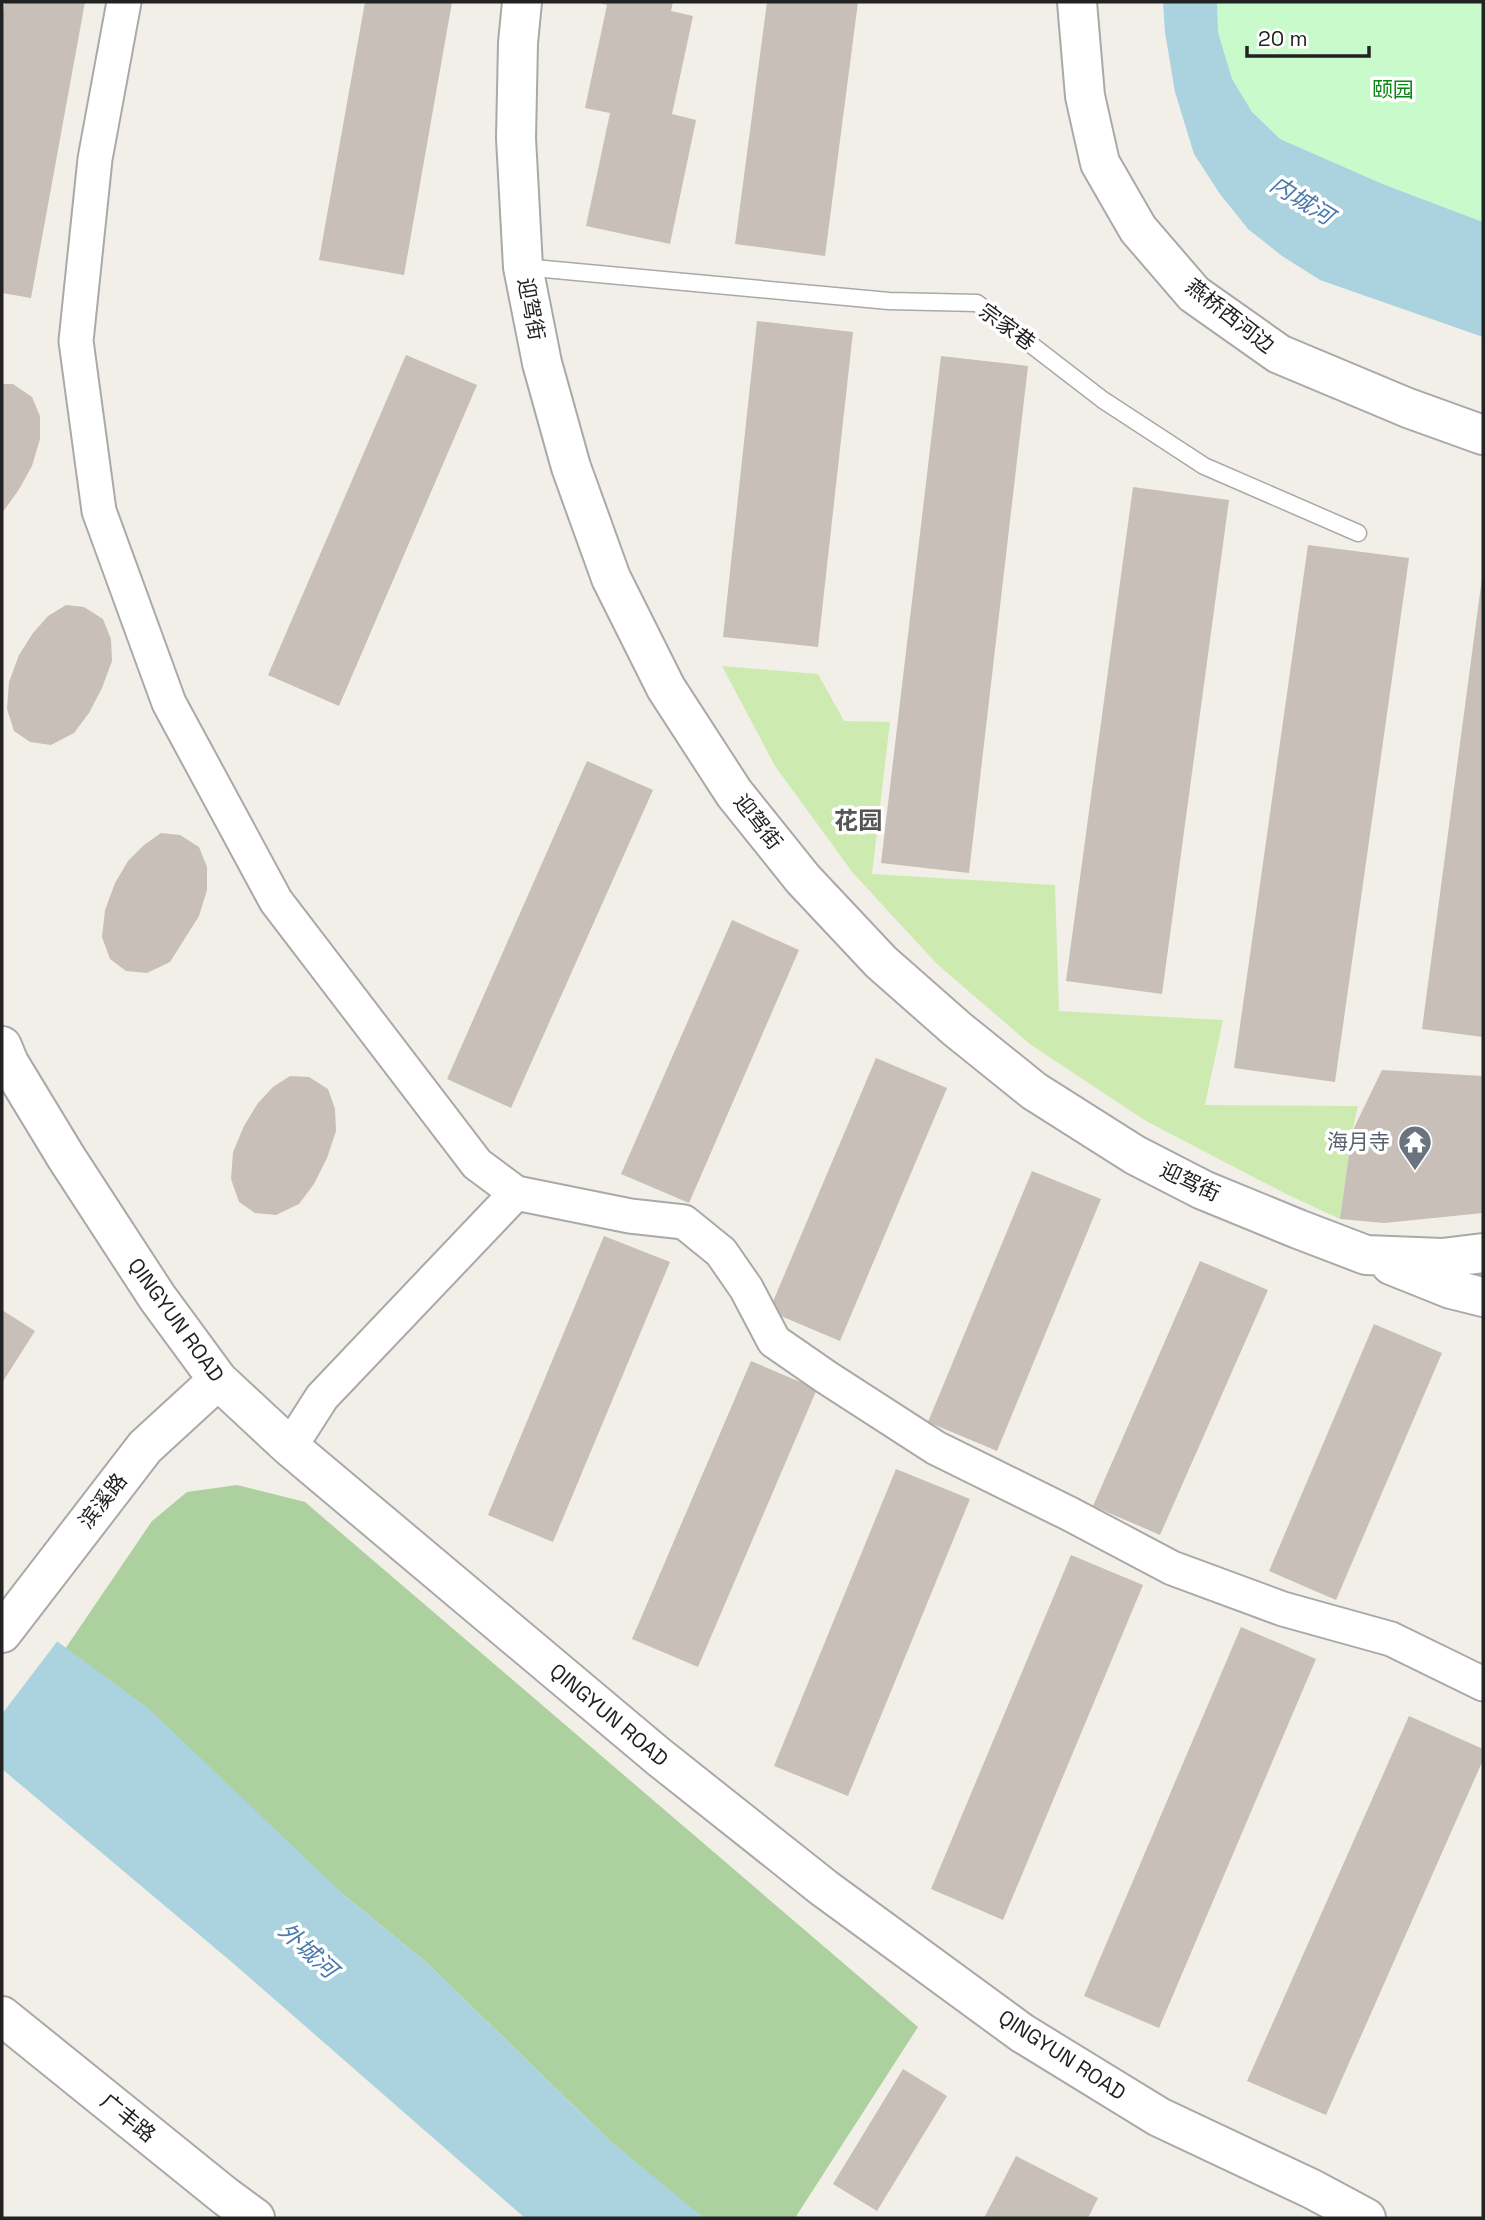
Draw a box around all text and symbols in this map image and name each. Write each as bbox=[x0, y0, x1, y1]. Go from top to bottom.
scale bar bbox=[1247, 14, 1370, 58]
text: 20 m bbox=[1258, 25, 1308, 52]
park label: 颐园 bbox=[1372, 76, 1414, 103]
water label: 内城河 bbox=[1265, 169, 1343, 233]
street label: 燕桥西河边 bbox=[1181, 273, 1280, 359]
street label: 迎驾街 bbox=[512, 275, 551, 342]
street label: 宗家巷 bbox=[974, 297, 1041, 356]
street label: 迎驾街 bbox=[728, 789, 788, 855]
district label: 花园 bbox=[834, 805, 882, 836]
temple icon: 海月寺 bbox=[1396, 1123, 1434, 1172]
place label: 海月寺 bbox=[1327, 1128, 1390, 1155]
street label: 迎驾街 bbox=[1156, 1156, 1224, 1207]
street label: QINGYUN ROAD bbox=[122, 1252, 230, 1387]
street label: 滨溪路 bbox=[73, 1468, 133, 1534]
street label: QINGYUN ROAD bbox=[544, 1657, 674, 1772]
water label: 外城河 bbox=[272, 1916, 347, 1987]
street label: QINGYUN ROAD bbox=[993, 2003, 1131, 2106]
street label: 广丰路 bbox=[95, 2087, 161, 2148]

